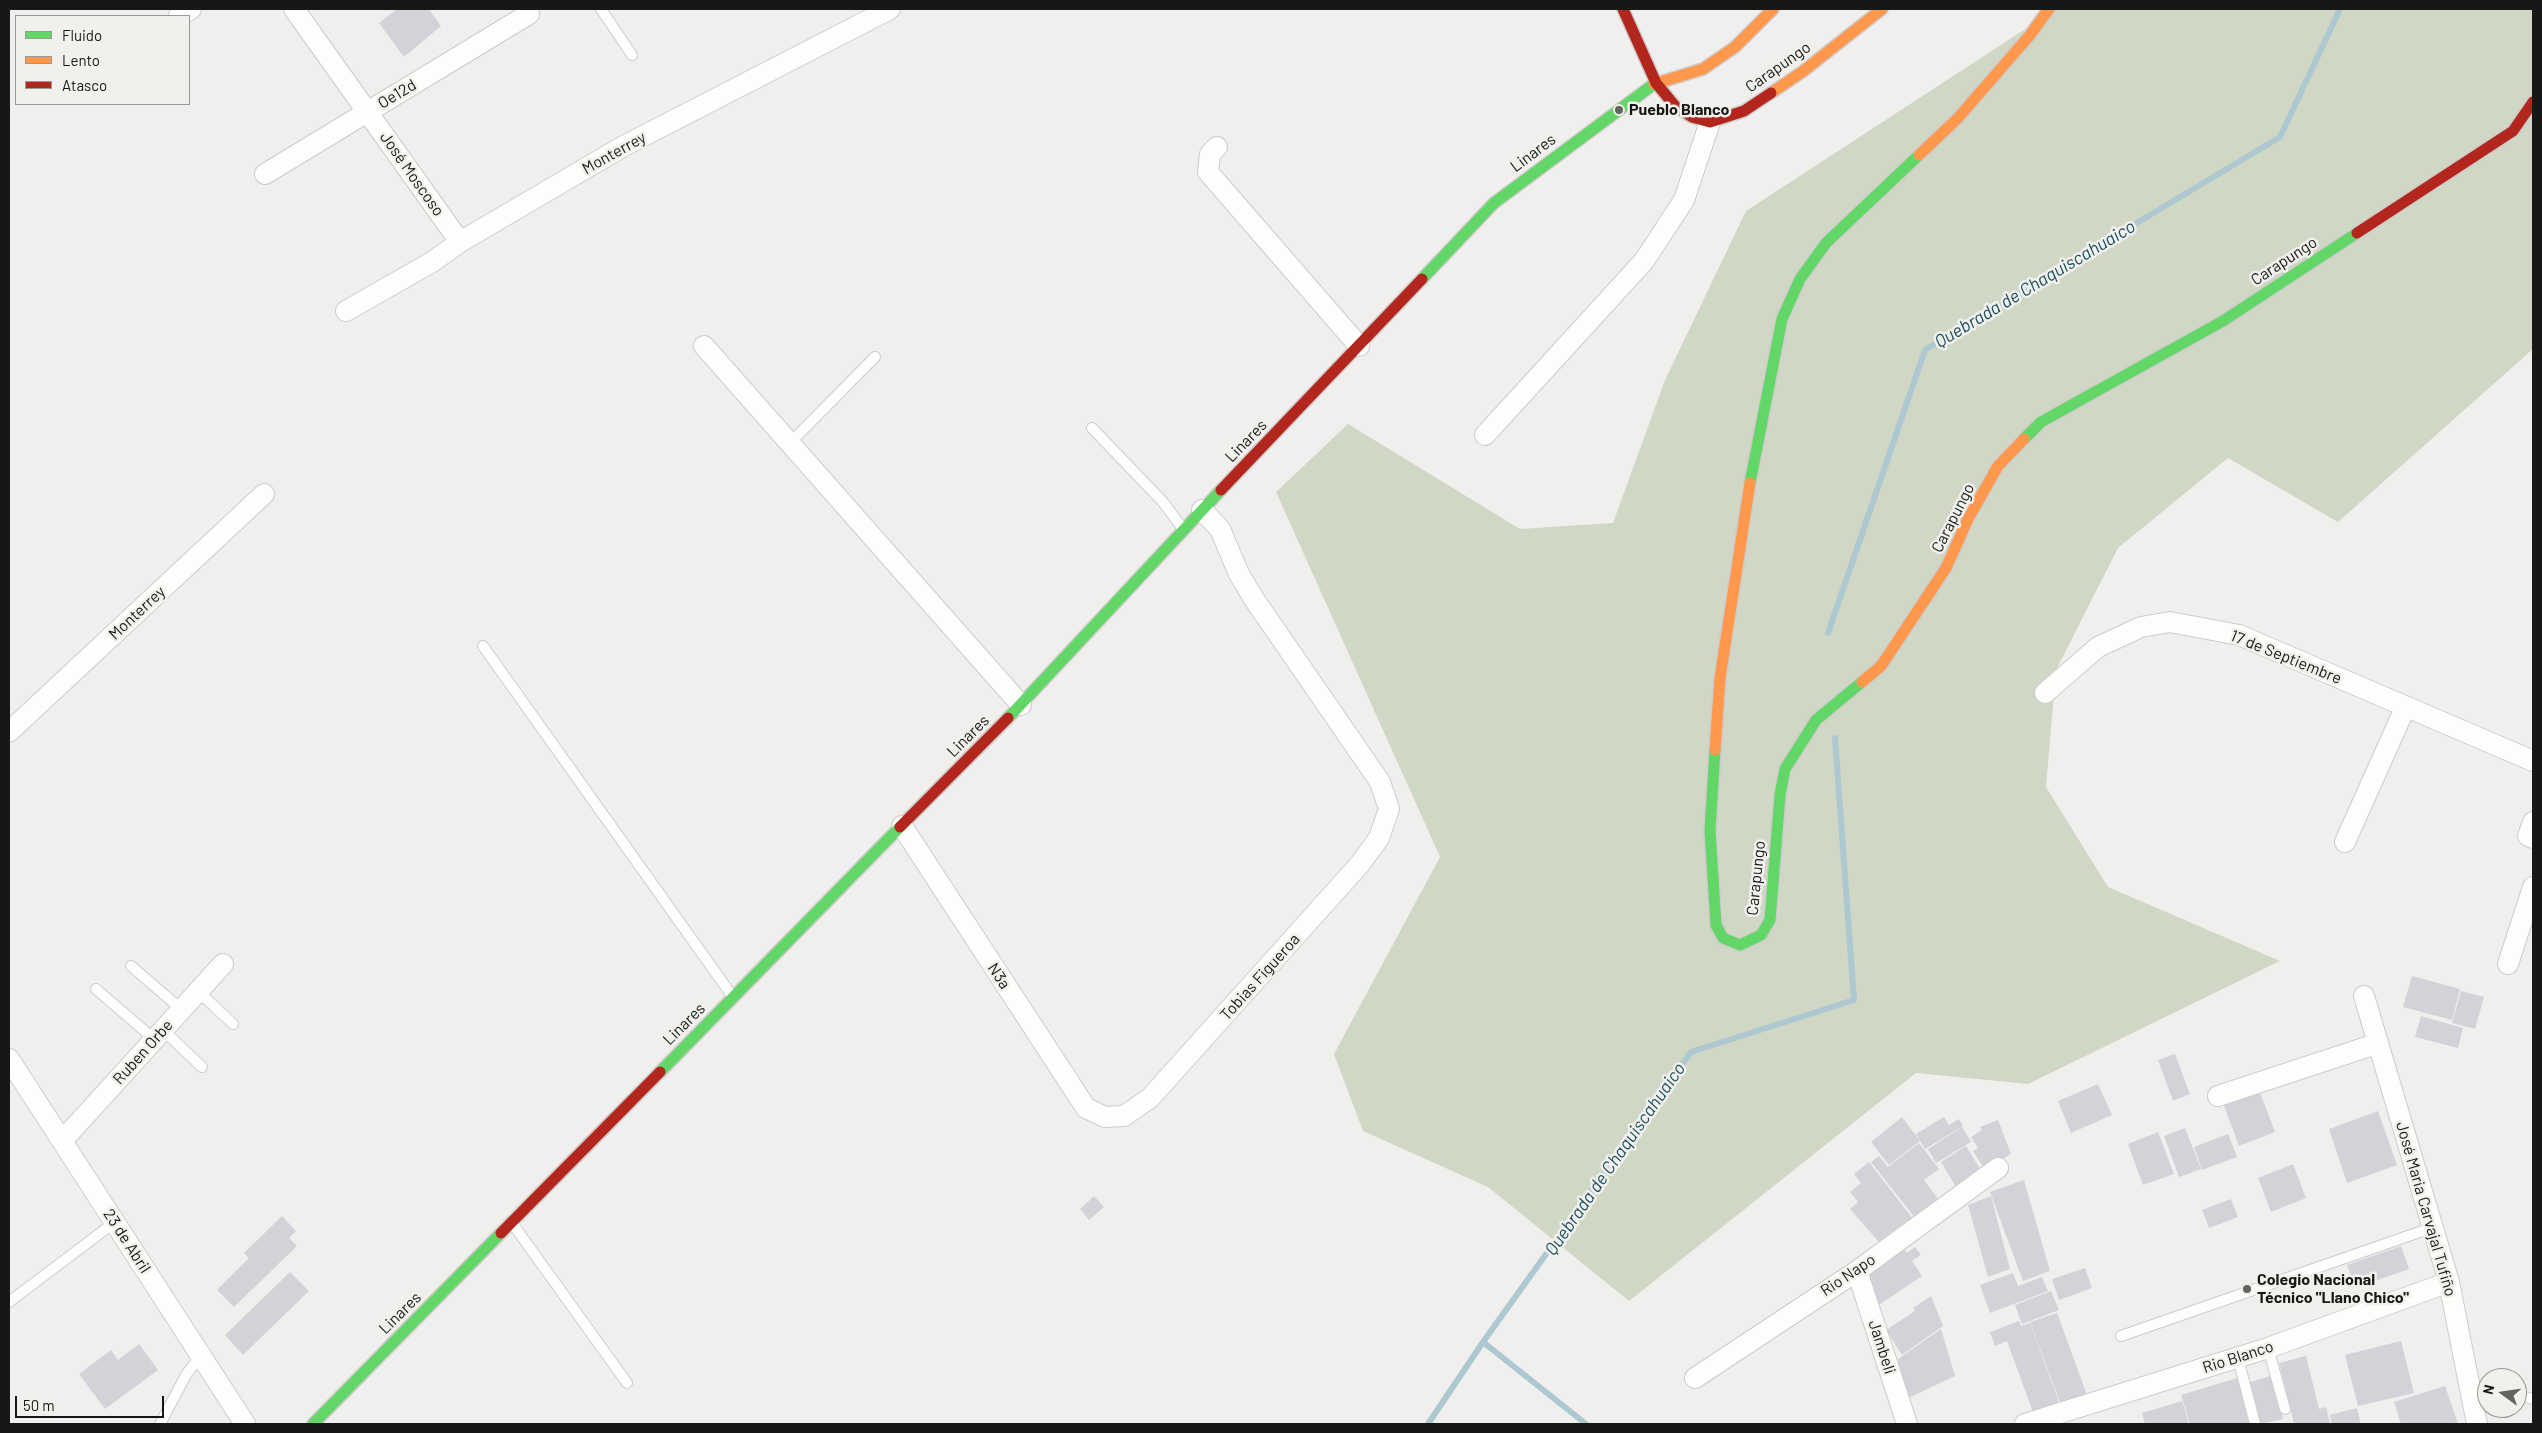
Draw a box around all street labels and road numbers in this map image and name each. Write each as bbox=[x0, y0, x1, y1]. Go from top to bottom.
street label: Carapungo bbox=[1742, 38, 1814, 96]
street label: Oe12d bbox=[374, 75, 420, 113]
street label: José Moscoso bbox=[376, 128, 448, 220]
street label: Monterrey bbox=[579, 128, 649, 178]
street label: Linares bbox=[1507, 130, 1559, 176]
street label: Carapungo bbox=[2247, 233, 2321, 289]
street label: Linares bbox=[1221, 416, 1271, 466]
street label: Carapungo bbox=[1927, 480, 1979, 556]
street label: Monterrey bbox=[105, 582, 169, 644]
street label: 17 de Septiembre bbox=[2228, 626, 2344, 688]
street label: Linares bbox=[943, 711, 993, 761]
street label: Carapungo bbox=[1743, 840, 1769, 916]
street label: Tobias Figueroa bbox=[1216, 930, 1304, 1024]
street label: N3a bbox=[984, 959, 1014, 993]
street label: Linares bbox=[659, 999, 709, 1049]
street label: Ruben Orbe bbox=[109, 1016, 177, 1088]
street label: José Maria Carvajal Tufiño bbox=[2392, 1119, 2460, 1299]
street label: 23 de Abril bbox=[99, 1205, 155, 1277]
street label: Rio Napo bbox=[1817, 1250, 1879, 1300]
street label: Linares bbox=[375, 1288, 425, 1338]
street label: Jambeli bbox=[1864, 1318, 1900, 1376]
street label: Rio Blanco bbox=[2200, 1337, 2276, 1377]

